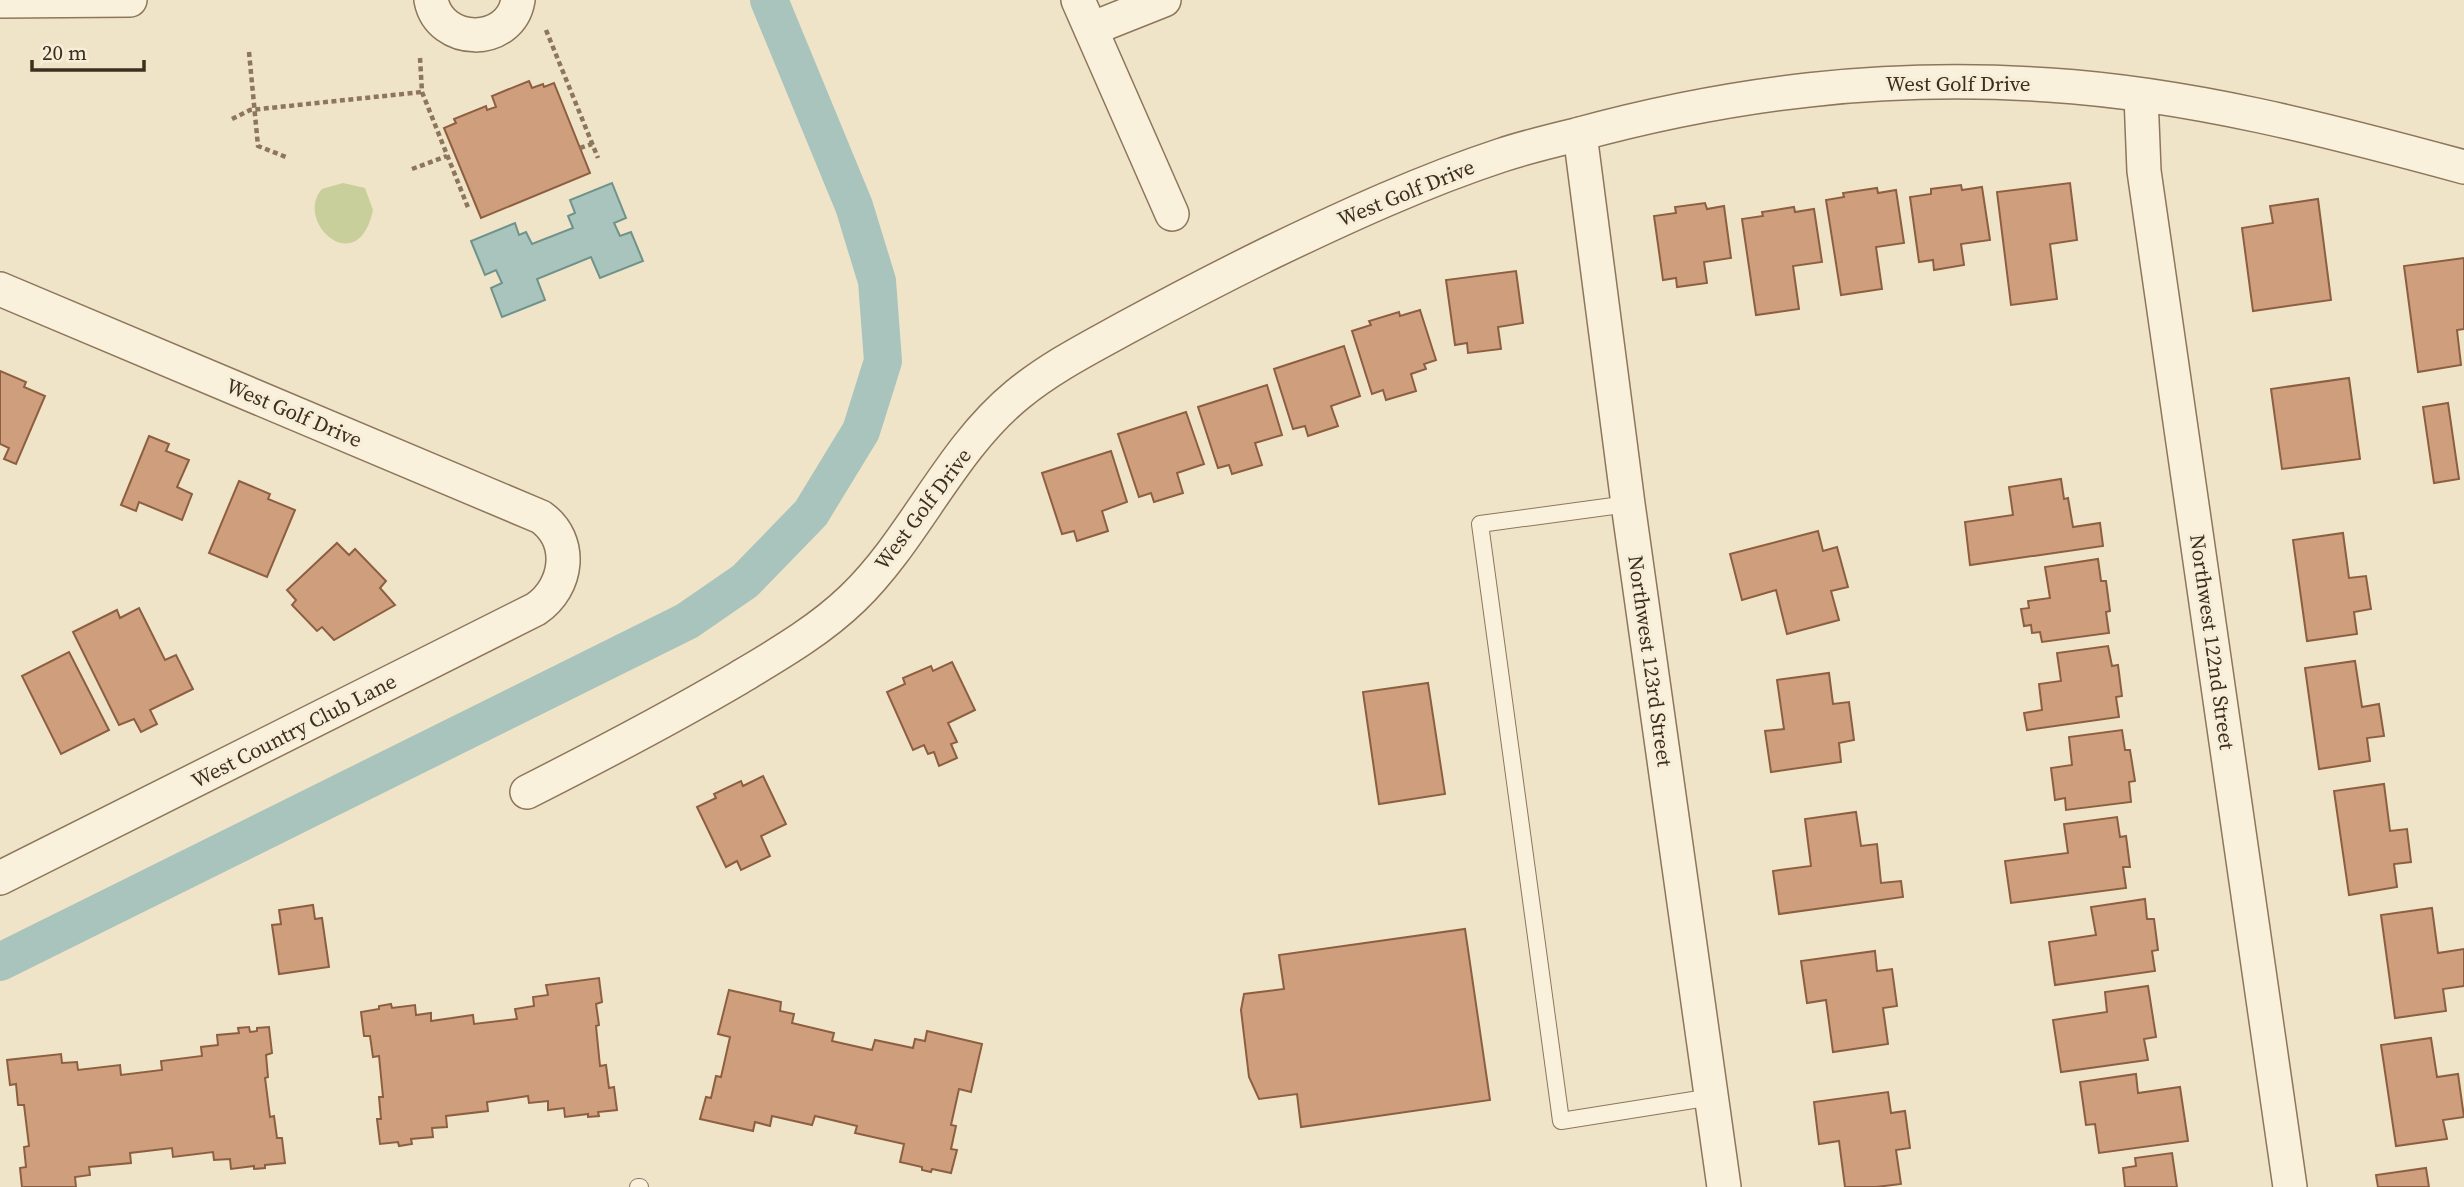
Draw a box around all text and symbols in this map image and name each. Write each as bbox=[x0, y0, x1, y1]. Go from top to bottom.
scale bar bbox=[32, 28, 144, 72]
text: 20 m bbox=[42, 38, 87, 67]
street label: West Golf Drive bbox=[1885, 69, 2031, 98]
street label: West Golf Drive bbox=[1333, 152, 1479, 233]
street label: West Golf Drive bbox=[222, 371, 367, 454]
street label: West Golf Drive bbox=[867, 442, 978, 575]
street label: Northwest 122nd Street bbox=[2183, 532, 2242, 752]
street label: Northwest 123rd Street bbox=[1621, 553, 1680, 769]
street label: West Country Club Lane bbox=[186, 666, 401, 795]

